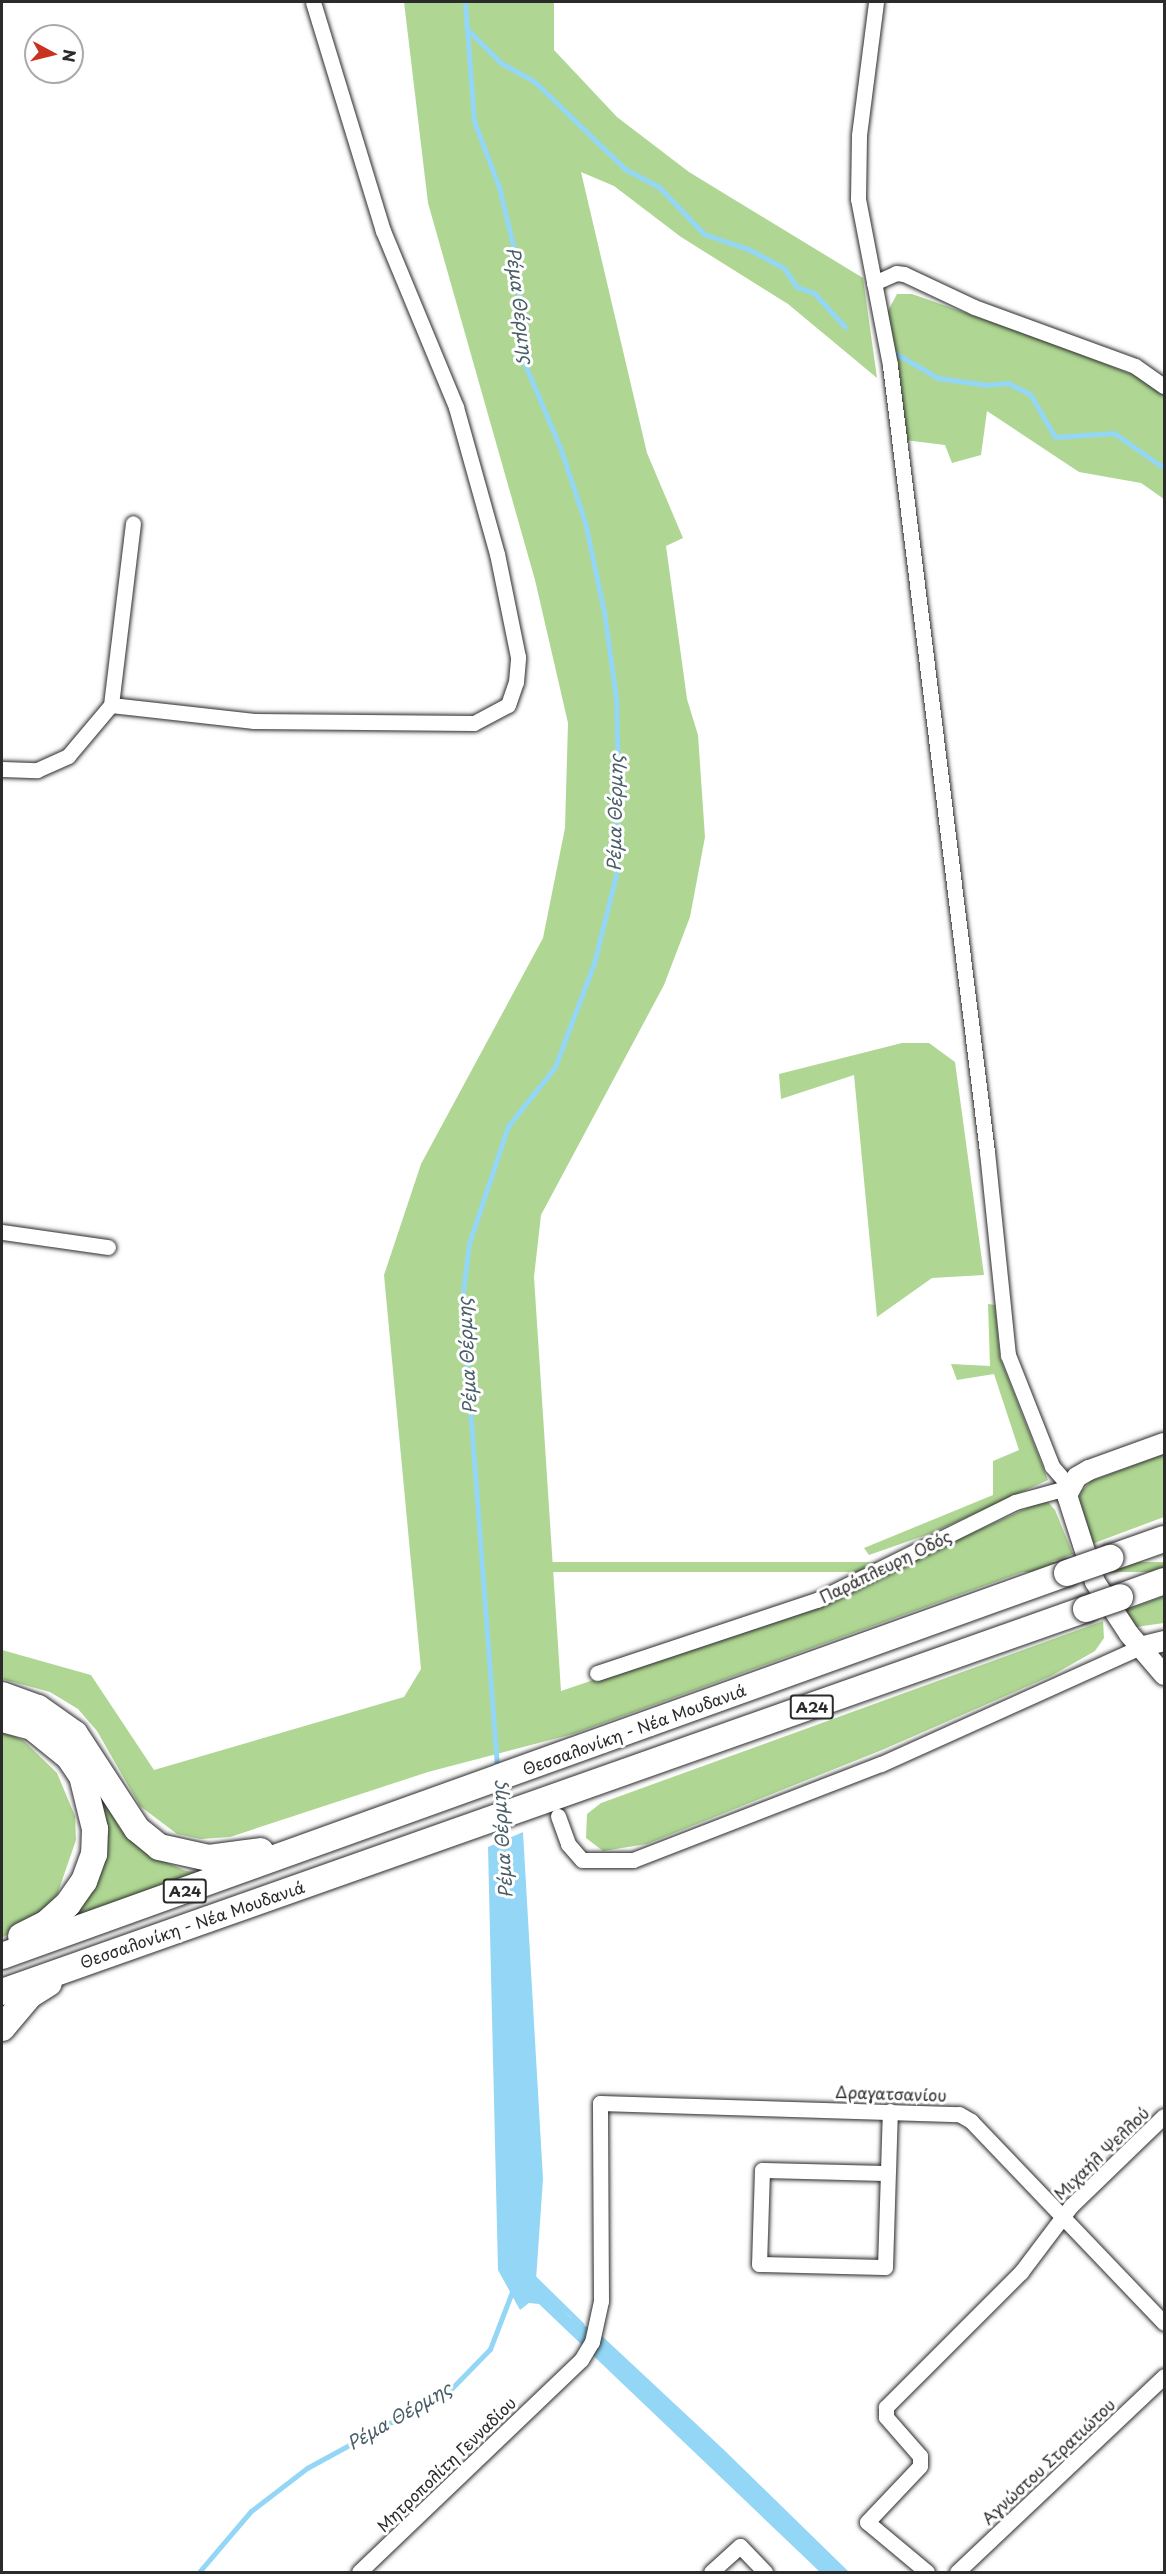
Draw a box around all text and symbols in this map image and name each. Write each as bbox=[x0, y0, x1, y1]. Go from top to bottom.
north arrow bbox=[24, 24, 84, 84]
text: N bbox=[57, 48, 83, 64]
water label: Ρέμα Θέρμης bbox=[502, 246, 538, 364]
water label: Ρέμα Θέρμης bbox=[603, 754, 627, 872]
water label: Ρέμα Θέρμης bbox=[453, 1297, 481, 1415]
street label: Παράπλευρη Οδός bbox=[816, 1526, 954, 1606]
street label: Θεσσαλονίκη - Νέα Μουδανιά bbox=[520, 1680, 748, 1778]
road number: Α24 bbox=[790, 1695, 834, 1719]
water label: Ρέμα Θέρμης bbox=[487, 1781, 517, 1899]
street label: Θεσσαλονίκη - Νέα Μουδανιά bbox=[77, 1877, 307, 1971]
road number: Α24 bbox=[162, 1879, 207, 1903]
street label: Δραγατσανίου bbox=[835, 2081, 947, 2105]
street label: Μιχαήλ Ψελλού bbox=[1050, 2103, 1152, 2203]
water label: Ρέμα Θέρμης bbox=[343, 2377, 455, 2455]
street label: Μητροπολίτη Γενναδίου bbox=[373, 2393, 519, 2535]
street label: Αγνώστου Στρατιώτου bbox=[977, 2394, 1119, 2528]

